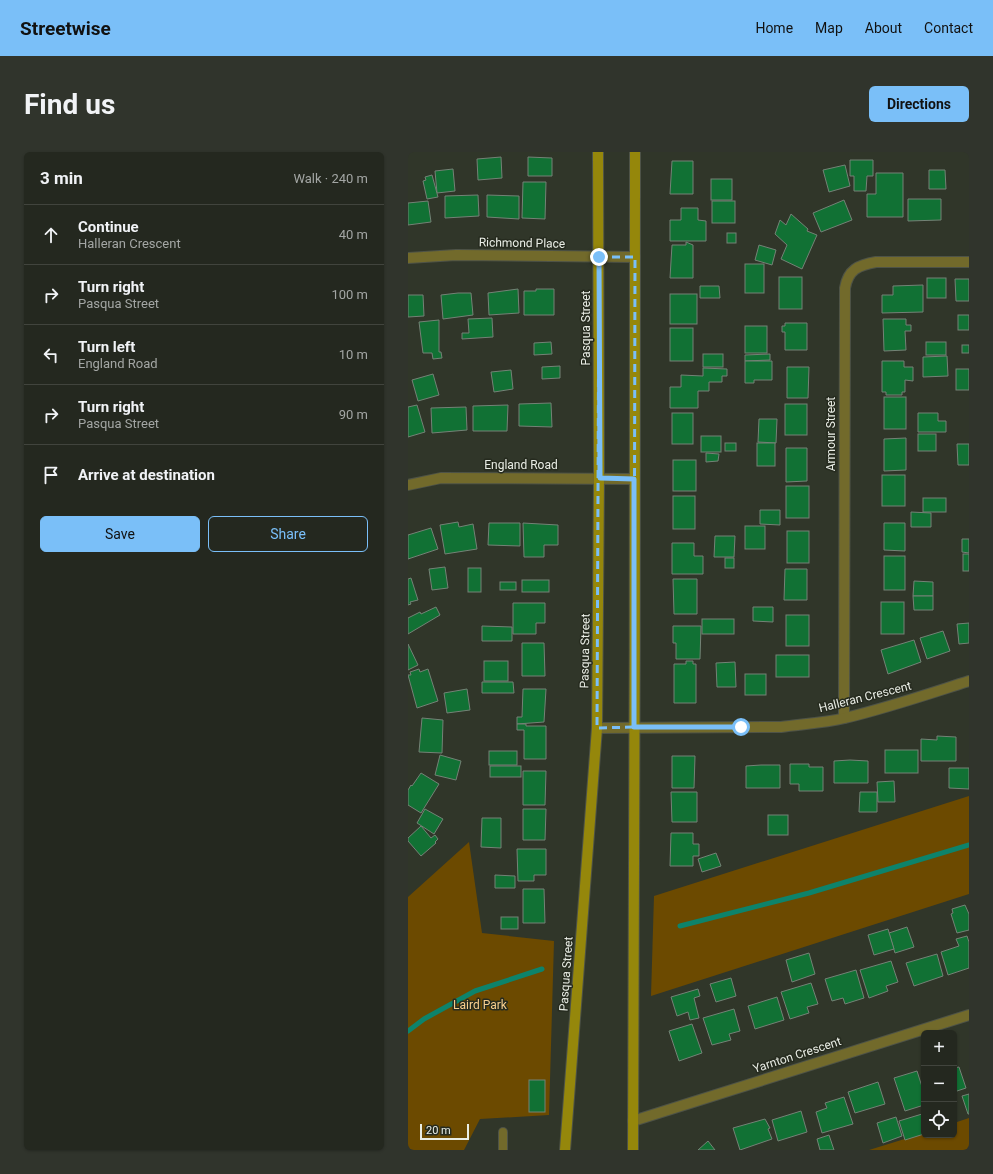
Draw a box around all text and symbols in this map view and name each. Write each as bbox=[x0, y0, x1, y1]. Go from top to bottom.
text: Streetwise bbox=[20, 17, 111, 40]
text: Home bbox=[755, 20, 793, 36]
text: Map bbox=[815, 20, 843, 36]
text: About bbox=[865, 20, 902, 36]
text: Contact bbox=[924, 20, 973, 36]
button: Directions bbox=[869, 86, 969, 122]
text: Find us bbox=[24, 88, 115, 121]
text: 3 min bbox=[40, 168, 83, 188]
text: Walk · 240 m bbox=[293, 171, 368, 186]
text: Continue bbox=[78, 218, 139, 236]
icon: ahead bbox=[40, 224, 62, 246]
text: 40 m bbox=[339, 227, 368, 242]
street label: Richmond Place bbox=[479, 235, 565, 251]
text: Halleran Crescent bbox=[78, 236, 181, 251]
route end bbox=[590, 248, 608, 266]
text: Turn right bbox=[78, 278, 144, 296]
icon: right bbox=[40, 284, 62, 306]
text: 100 m bbox=[331, 287, 368, 302]
street label: Pasqua Street bbox=[579, 291, 593, 365]
text: Pasqua Street bbox=[78, 296, 159, 311]
text: Turn left bbox=[78, 338, 135, 356]
icon: left bbox=[40, 344, 62, 366]
text: 10 m bbox=[339, 347, 368, 362]
text: England Road bbox=[78, 356, 158, 371]
street label: Armour Street bbox=[824, 397, 838, 471]
text: Turn right bbox=[78, 398, 144, 416]
icon: right bbox=[40, 404, 62, 426]
text: 90 m bbox=[339, 407, 368, 422]
text: Pasqua Street bbox=[78, 416, 159, 431]
street label: England Road bbox=[484, 458, 558, 472]
icon: arrive bbox=[40, 464, 62, 486]
text: Arrive at destination bbox=[78, 466, 215, 484]
button: Save bbox=[40, 516, 200, 552]
button: Share bbox=[208, 516, 368, 552]
street label: Pasqua Street bbox=[577, 613, 593, 689]
street label: Halleran Crescent bbox=[817, 679, 913, 715]
route start bbox=[732, 718, 750, 736]
street label: Pasqua Street bbox=[556, 936, 576, 1012]
park label: Laird Park bbox=[453, 998, 508, 1012]
map controls bbox=[921, 1030, 957, 1138]
button: + bbox=[921, 1030, 957, 1066]
street label: Yarnton Crescent bbox=[751, 1034, 843, 1076]
button: − bbox=[921, 1066, 957, 1102]
button: locate bbox=[921, 1102, 957, 1138]
scale bar bbox=[420, 1122, 469, 1141]
text: 20 m bbox=[426, 1124, 451, 1137]

